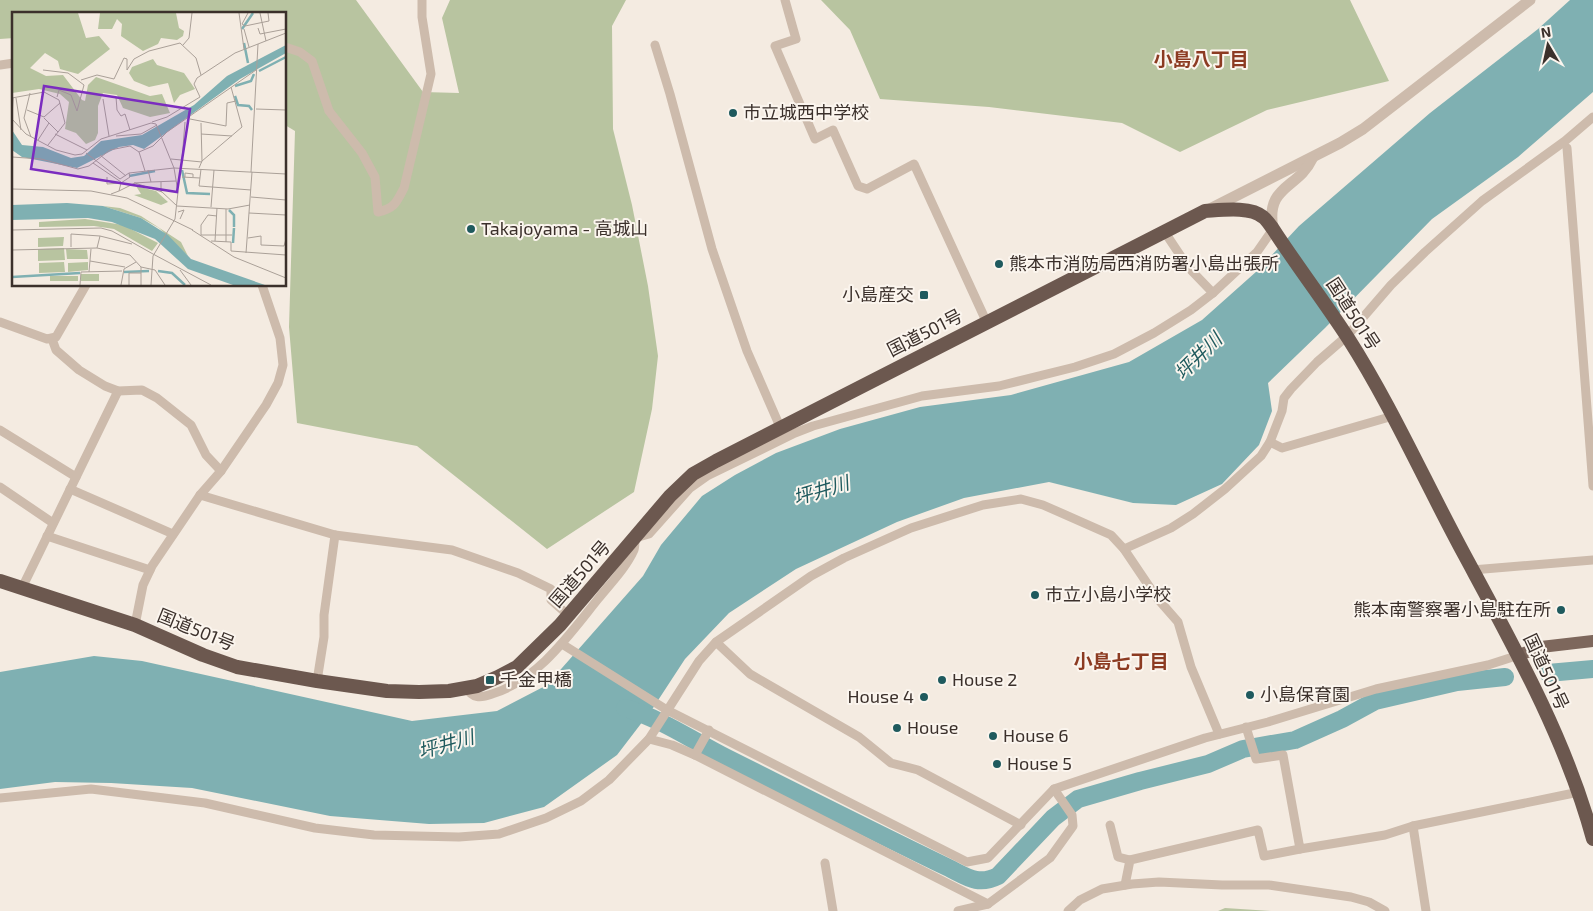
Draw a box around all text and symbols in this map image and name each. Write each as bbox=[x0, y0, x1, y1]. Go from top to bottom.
inset map bbox=[12, 12, 286, 286]
north arrow bbox=[1523, 20, 1573, 70]
text: N bbox=[1540, 22, 1552, 41]
district label: 小島八丁目 bbox=[1153, 47, 1249, 70]
place label: 市立城西中学校 bbox=[743, 101, 869, 123]
marker: 市立城西中学校 bbox=[727, 107, 739, 119]
place label: Takajoyama - 高城山 bbox=[481, 217, 648, 239]
marker: Takajoyama - 高城山 bbox=[465, 223, 477, 235]
place label: 熊本市消防局西消防署小島出張所 bbox=[1009, 252, 1279, 274]
marker: 熊本市消防局西消防署小島出張所 bbox=[993, 258, 1005, 270]
street label: 国道501号 bbox=[1322, 273, 1385, 354]
place label: 小島産交 bbox=[842, 283, 914, 305]
marker: 小島産交 bbox=[918, 289, 930, 301]
street label: 国道501号 bbox=[883, 304, 966, 360]
water label: 坪井川 bbox=[1169, 326, 1227, 384]
water label: 坪井川 bbox=[790, 470, 853, 509]
street label: 国道501号 bbox=[544, 535, 614, 611]
place label: 市立小島小学校 bbox=[1045, 583, 1171, 605]
marker: 市立小島小学校 bbox=[1029, 589, 1041, 601]
place label: 熊本南警察署小島駐在所 bbox=[1353, 598, 1551, 620]
street label: 国道501号 bbox=[154, 604, 238, 655]
marker: 熊本南警察署小島駐在所 bbox=[1555, 604, 1567, 616]
street label: 国道501号 bbox=[1520, 630, 1574, 713]
district label: 小島七丁目 bbox=[1073, 649, 1169, 672]
place label: 千金甲橋 bbox=[500, 668, 572, 690]
place label: House 2 bbox=[952, 668, 1017, 690]
marker: 千金甲橋 bbox=[484, 674, 496, 686]
marker: House 2 bbox=[936, 674, 948, 686]
place label: 小島保育園 bbox=[1260, 683, 1350, 705]
place label: House 4 bbox=[848, 685, 914, 707]
marker: 小島保育園 bbox=[1244, 689, 1256, 701]
marker: House 4 bbox=[918, 691, 930, 703]
place label: House bbox=[907, 716, 958, 738]
marker: House bbox=[891, 722, 903, 734]
water label: 坪井川 bbox=[415, 724, 478, 762]
place label: House 6 bbox=[1003, 724, 1069, 746]
marker: House 6 bbox=[987, 730, 999, 742]
place label: House 5 bbox=[1007, 752, 1072, 774]
marker: House 5 bbox=[991, 758, 1003, 770]

